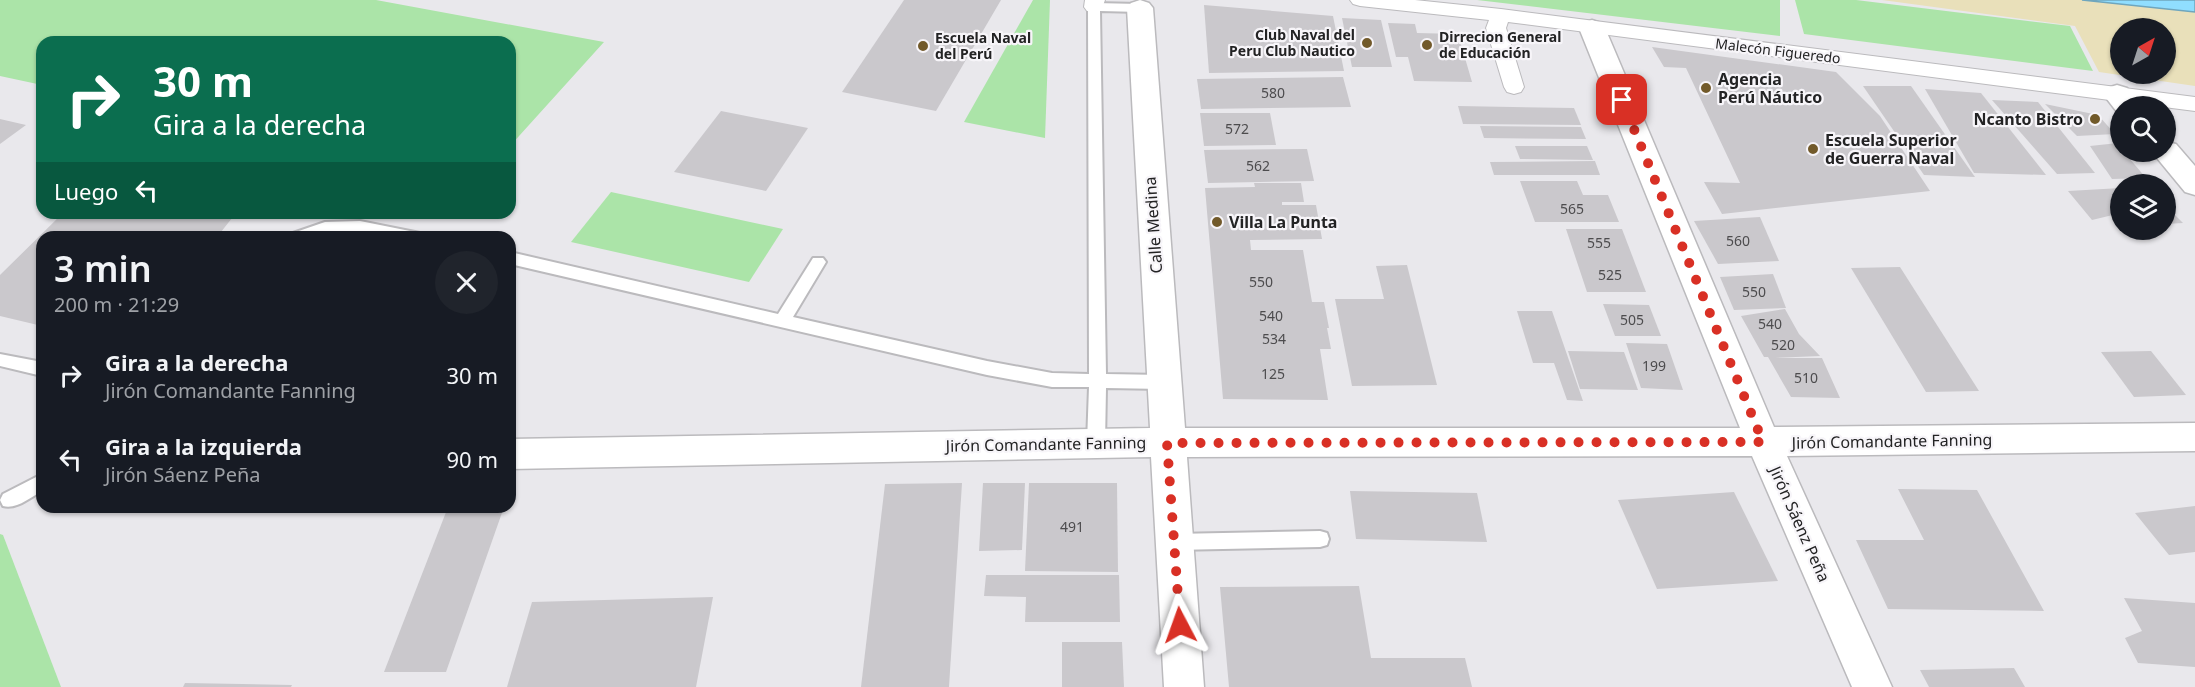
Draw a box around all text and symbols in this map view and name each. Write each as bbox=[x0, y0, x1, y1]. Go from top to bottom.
north arrow bbox=[2110, 18, 2176, 84]
map controls bbox=[2110, 18, 2176, 240]
place label: Club Naval del Peru Club Nautico bbox=[1229, 25, 1355, 60]
place label: Dirrecion General de Educación bbox=[1439, 27, 1561, 62]
place label: Escuela Naval del Perú bbox=[935, 28, 1031, 63]
street label: Malecón Figueredo bbox=[1714, 33, 1842, 68]
marker: Club Naval del Peru Club Nautico bbox=[1360, 36, 1374, 50]
marker: Dirrecion General de Educación bbox=[1420, 38, 1434, 52]
marker: Escuela Naval del Perú bbox=[916, 39, 930, 53]
text: 30 m bbox=[153, 52, 253, 109]
icon: right bbox=[54, 60, 132, 138]
place label: Agencia Perú Náutico bbox=[1718, 68, 1822, 108]
pin bbox=[1596, 74, 1647, 125]
marker: Agencia Perú Náutico bbox=[1699, 81, 1713, 95]
house number: 580 bbox=[1261, 83, 1285, 102]
icon: arrive bbox=[1605, 83, 1638, 116]
button: search bbox=[2110, 96, 2176, 162]
text: Gira a la derecha bbox=[153, 106, 366, 143]
place label: Ncanto Bistro bbox=[1973, 108, 2083, 130]
marker: Ncanto Bistro bbox=[2088, 112, 2102, 126]
house number: 572 bbox=[1225, 119, 1249, 138]
place label: Escuela Superior de Guerra Naval bbox=[1825, 129, 1957, 169]
marker: Escuela Superior de Guerra Naval bbox=[1806, 142, 1820, 156]
house number: 562 bbox=[1246, 156, 1270, 175]
icon: left bbox=[130, 174, 163, 207]
button: layers bbox=[2110, 174, 2176, 240]
text: Luego bbox=[54, 176, 118, 206]
street label: Calle Medina bbox=[1139, 176, 1167, 274]
house number: 565 bbox=[1560, 199, 1584, 218]
place label: Villa La Punta bbox=[1229, 211, 1337, 233]
marker: Villa La Punta bbox=[1210, 215, 1224, 229]
house number: 560 bbox=[1726, 231, 1750, 250]
house number: 555 bbox=[1587, 233, 1611, 252]
text: 3 min bbox=[54, 244, 152, 293]
button: close bbox=[435, 251, 498, 314]
house number: 525 bbox=[1598, 265, 1622, 284]
house number: 550 bbox=[1249, 272, 1273, 291]
house number: 550 bbox=[1742, 282, 1766, 301]
text: 200 m · 21:29 bbox=[54, 291, 179, 318]
house number: 540 bbox=[1259, 306, 1283, 325]
house number: 505 bbox=[1620, 310, 1644, 329]
house number: 540 bbox=[1758, 314, 1782, 333]
house number: 534 bbox=[1262, 329, 1286, 348]
house number: 520 bbox=[1771, 335, 1795, 354]
text: Gira a la derecha bbox=[105, 347, 289, 377]
house number: 199 bbox=[1642, 356, 1666, 375]
icon: right bbox=[54, 359, 87, 392]
text: 30 m bbox=[447, 360, 498, 390]
house number: 125 bbox=[1261, 364, 1285, 383]
house number: 510 bbox=[1794, 368, 1818, 387]
text: Jirón Comandante Fanning bbox=[105, 377, 356, 404]
street label: Jirón Comandante Fanning bbox=[1789, 428, 1993, 454]
text: Gira a la izquierda bbox=[105, 431, 302, 461]
street label: Jirón Comandante Fanning bbox=[943, 431, 1147, 457]
icon: left bbox=[54, 443, 87, 476]
text: 90 m bbox=[447, 444, 498, 474]
text: Jirón Sáenz Peña bbox=[105, 461, 261, 488]
street label: Jirón Sáenz Peña bbox=[1764, 461, 1835, 585]
house number: 491 bbox=[1060, 517, 1084, 536]
position arrow bbox=[1148, 593, 1212, 657]

